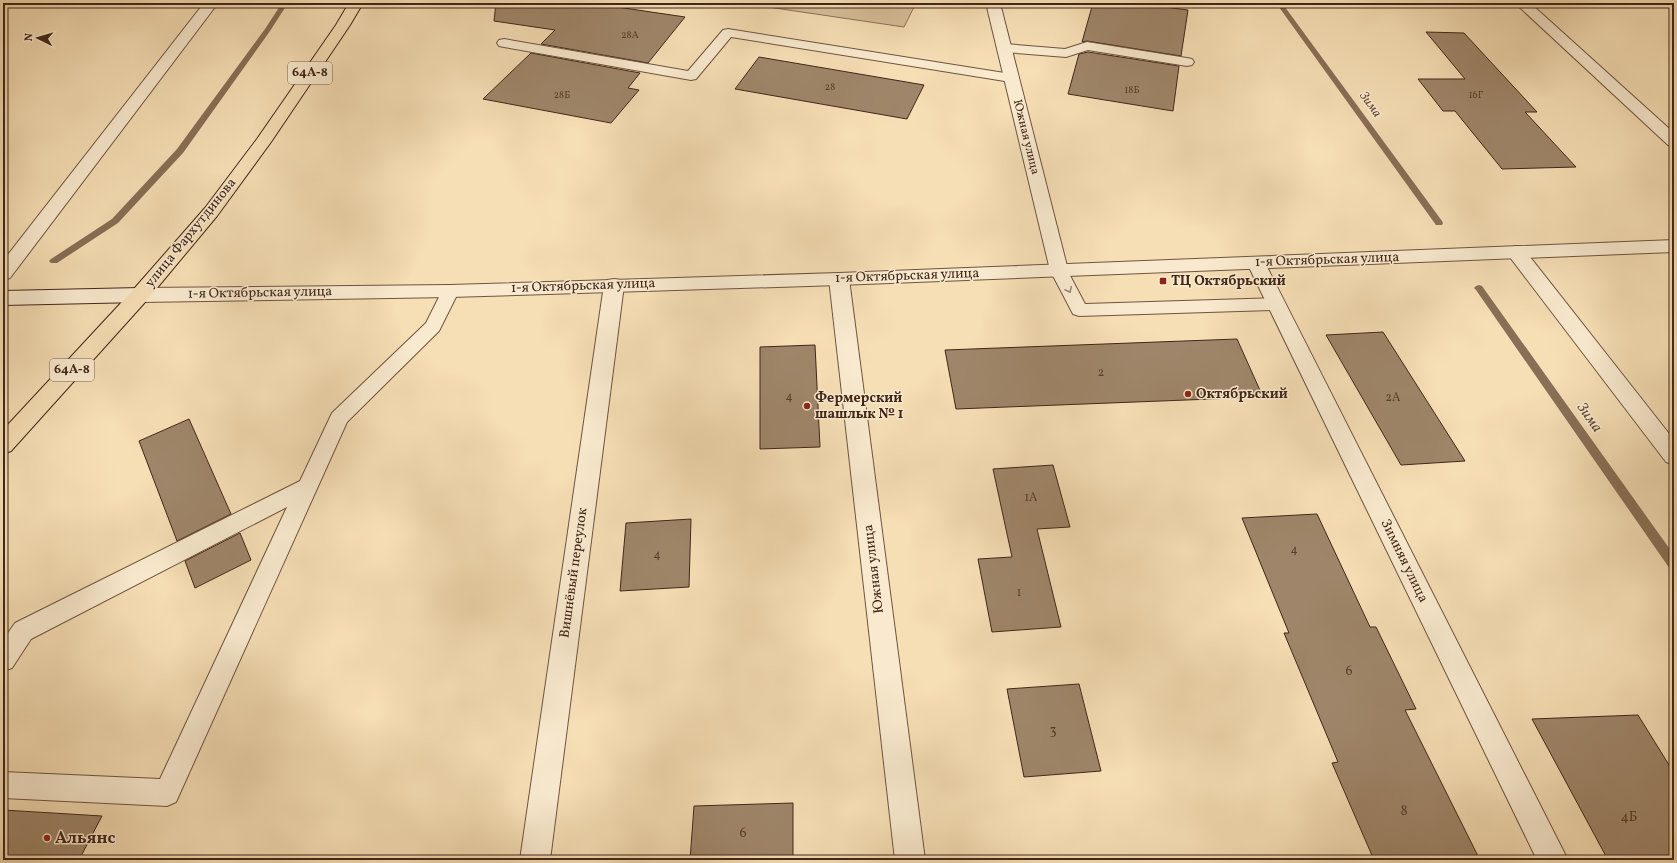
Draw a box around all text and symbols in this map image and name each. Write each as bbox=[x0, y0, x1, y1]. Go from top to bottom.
north arrow bbox=[18, 18, 58, 58]
house number: 28А bbox=[621, 28, 639, 42]
text: N bbox=[22, 33, 37, 42]
road number: 64А-8 bbox=[288, 62, 332, 84]
house number: 28 bbox=[825, 80, 835, 94]
house number: 18Б bbox=[1124, 83, 1140, 97]
house number: 28Б bbox=[554, 88, 570, 102]
water label: Зима bbox=[1354, 88, 1385, 121]
house number: 16Г bbox=[1469, 88, 1484, 102]
street label: Южная улица bbox=[1009, 98, 1043, 176]
street label: улица Фархутдинова bbox=[141, 174, 241, 292]
street label: 1-я Октябрьская улица bbox=[1254, 248, 1400, 272]
street label: 1-я Октябрьская улица bbox=[834, 264, 980, 288]
place label: ТЦ Октябрьский bbox=[1171, 272, 1286, 291]
street label: 1-я Октябрьская улица bbox=[510, 274, 656, 298]
marker: ТЦ Октябрьский bbox=[1158, 276, 1168, 286]
street label: 1-я Октябрьская улица bbox=[188, 282, 332, 304]
one-way arrow bbox=[1064, 286, 1072, 293]
road number: 64А-8 bbox=[50, 359, 94, 381]
house number: 2 bbox=[1098, 365, 1104, 381]
place label: Октябрьский bbox=[1196, 385, 1288, 404]
house number: 4 bbox=[785, 389, 793, 405]
place label: Фермерский шашлык № 1 bbox=[815, 389, 903, 424]
marker: Октябрьский bbox=[1183, 389, 1193, 399]
house number: 2А bbox=[1386, 390, 1401, 406]
water label: Зима bbox=[1571, 398, 1607, 437]
marker: Фермерский шашлык № 1 bbox=[802, 401, 812, 411]
house number: 1А bbox=[1024, 490, 1038, 506]
street label: Вишнёвый переулок bbox=[555, 506, 593, 639]
street label: Зимняя улица bbox=[1376, 516, 1432, 606]
street label: Южная улица bbox=[859, 523, 889, 615]
house number: 4 bbox=[1290, 542, 1298, 558]
house number: 4 bbox=[653, 547, 661, 563]
house number: 1 bbox=[1017, 585, 1021, 601]
house number: 6 bbox=[1345, 662, 1353, 681]
house number: 3 bbox=[1049, 721, 1057, 740]
house number: 8 bbox=[1400, 802, 1408, 821]
house number: 4Б bbox=[1621, 808, 1637, 827]
house number: 6 bbox=[739, 824, 747, 843]
place label: Альянс bbox=[55, 827, 116, 850]
marker: Альянс bbox=[42, 833, 52, 843]

